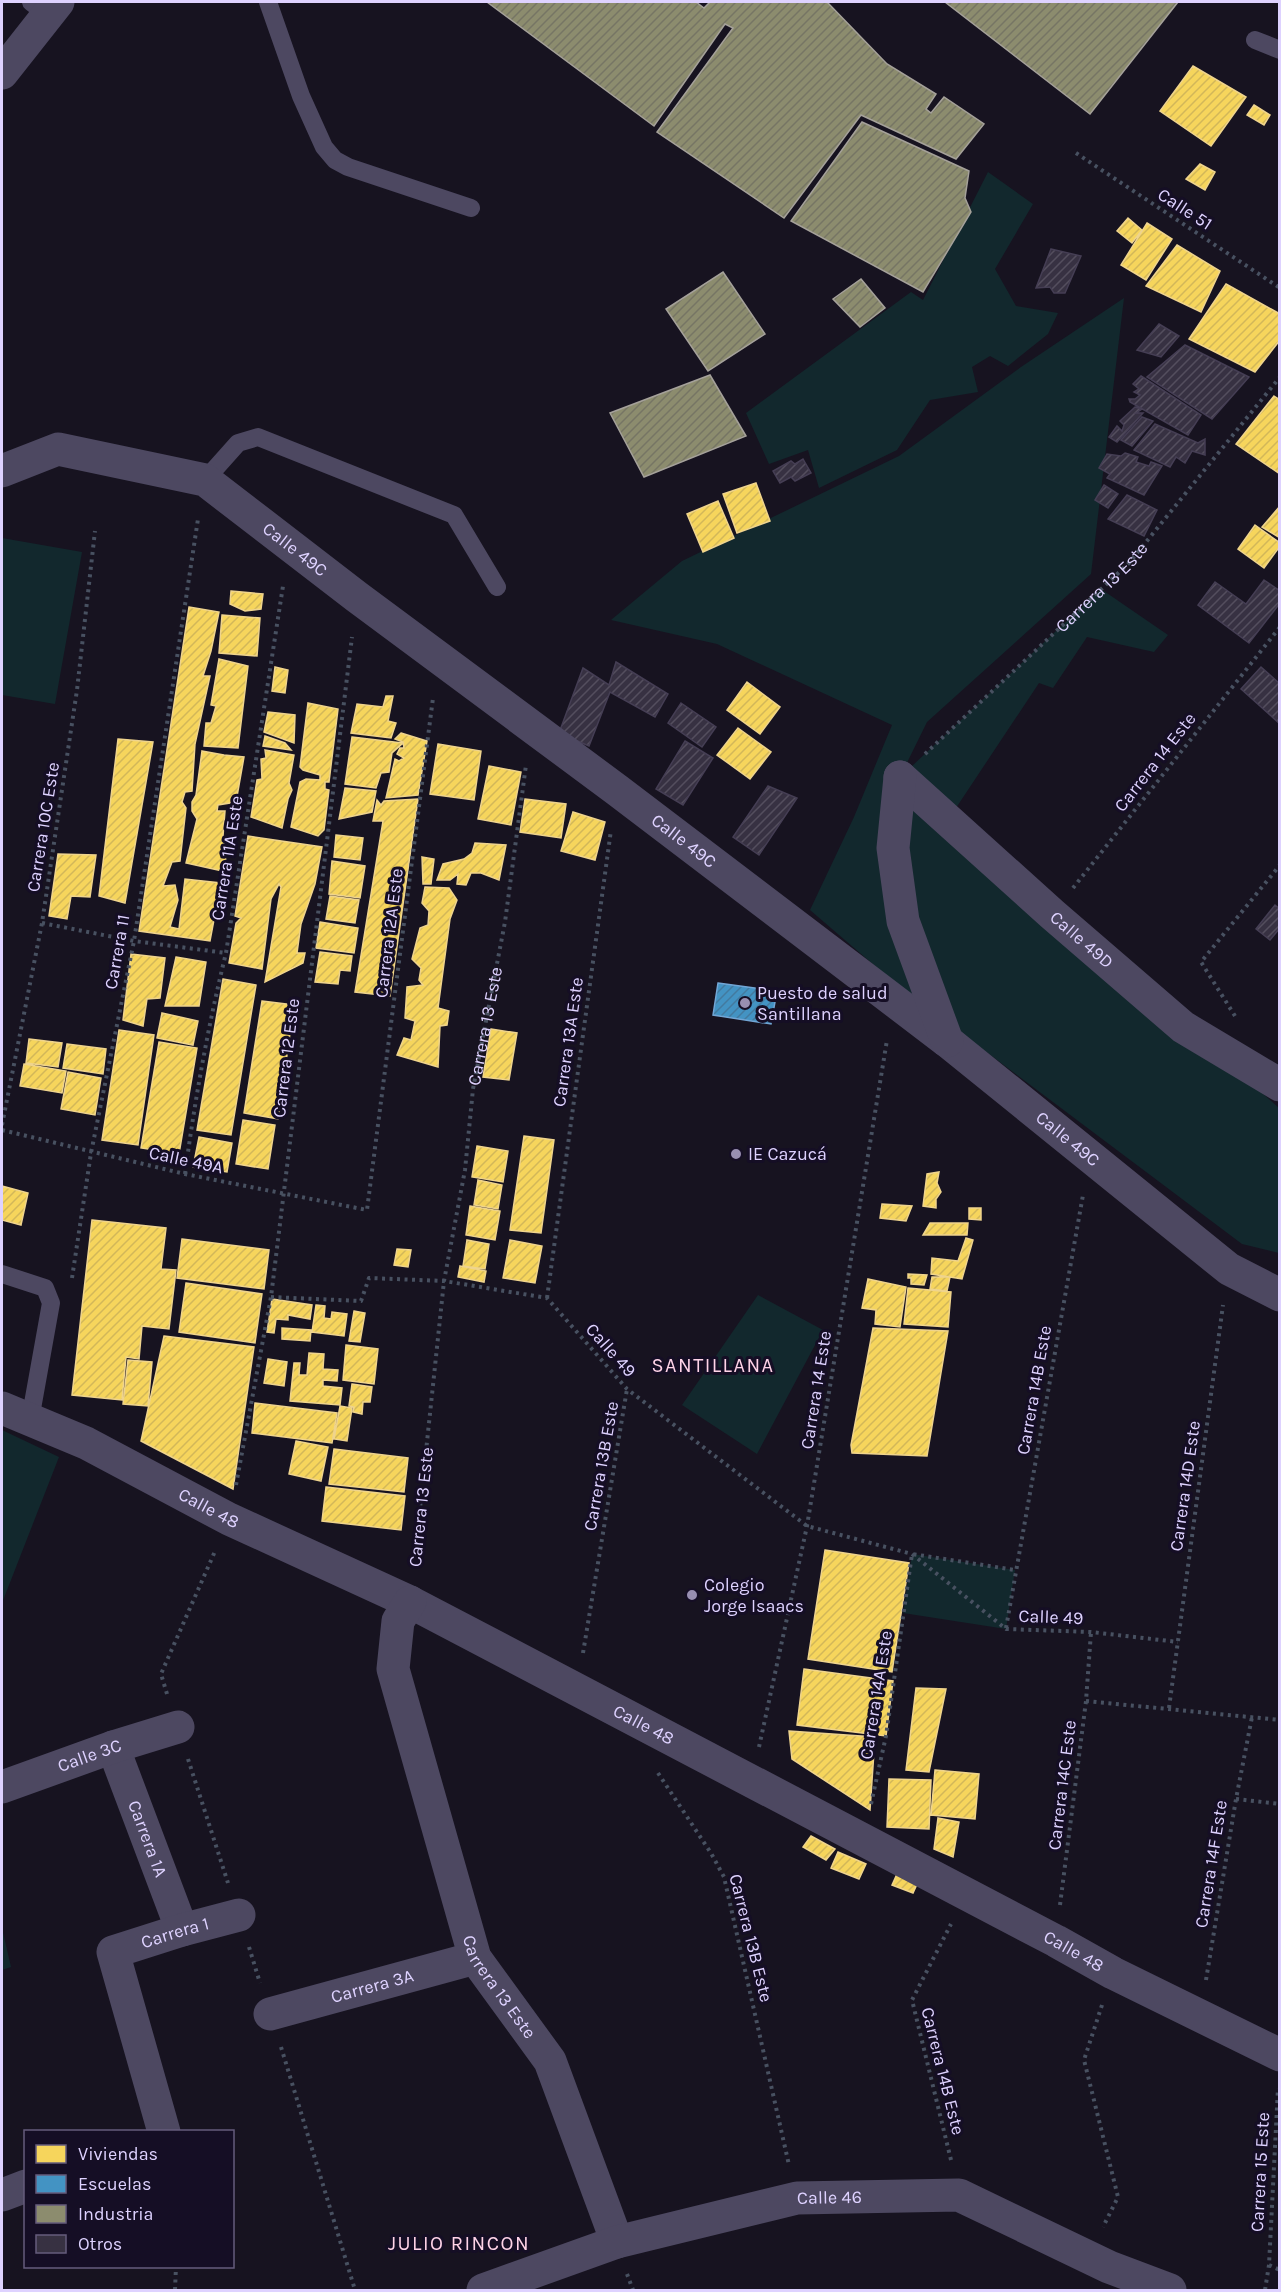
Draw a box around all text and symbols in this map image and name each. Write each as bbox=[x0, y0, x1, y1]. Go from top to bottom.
street label: Calle 51 bbox=[1154, 183, 1216, 235]
street label: Calle 49C bbox=[258, 517, 332, 581]
street label: Carrera 13 Este bbox=[1051, 538, 1153, 637]
street label: Carrera 14 Este bbox=[1109, 708, 1201, 816]
street label: Carrera 10C Este bbox=[22, 760, 64, 894]
street label: Carrera 11A Este bbox=[206, 794, 248, 922]
street label: Calle 49C bbox=[647, 809, 721, 873]
street label: Carrera 12A Este bbox=[370, 867, 408, 999]
street label: Calle 49D bbox=[1045, 906, 1118, 973]
street label: Carrera 11 bbox=[100, 913, 134, 991]
street label: Carrera 13 Este bbox=[463, 965, 507, 1087]
street label: Carrera 13A Este bbox=[548, 976, 588, 1108]
place label: Puesto de salud Santillana bbox=[757, 982, 888, 1025]
marker: Puesto de salud Santillana bbox=[738, 996, 752, 1010]
street label: Carrera 12 Este bbox=[268, 997, 304, 1119]
street label: Calle 49C bbox=[1031, 1106, 1104, 1171]
street label: Calle 49A bbox=[147, 1141, 225, 1179]
place label: IE Cazucá bbox=[748, 1143, 827, 1165]
marker: IE Cazucá bbox=[729, 1147, 743, 1161]
street label: Calle 49 bbox=[581, 1318, 641, 1382]
street label: Carrera 14B Este bbox=[1012, 1324, 1056, 1456]
street label: Carrera 14 Este bbox=[796, 1329, 836, 1451]
district label: SANTILLANA bbox=[651, 1354, 775, 1377]
street label: Carrera 13B Este bbox=[579, 1399, 623, 1533]
street label: Carrera 14D Este bbox=[1165, 1419, 1205, 1553]
street label: Carrera 13 Este bbox=[404, 1446, 438, 1568]
street label: Calle 48 bbox=[175, 1483, 243, 1533]
place label: Colegio Jorge Isaacs bbox=[704, 1574, 804, 1617]
marker: Colegio Jorge Isaacs bbox=[685, 1588, 699, 1602]
street label: Calle 49 bbox=[1018, 1605, 1084, 1629]
street label: Carrera 14A Este bbox=[855, 1629, 897, 1761]
street label: Calle 48 bbox=[610, 1700, 678, 1750]
street label: Carrera 14C Este bbox=[1043, 1719, 1081, 1851]
street label: Calle 3C bbox=[55, 1734, 124, 1777]
street label: Carrera 1A bbox=[123, 1797, 172, 1880]
street label: Carrera 14F Este bbox=[1190, 1798, 1232, 1930]
street label: Carrera 13B Este bbox=[724, 1872, 778, 2004]
street label: Carrera 1 bbox=[138, 1912, 211, 1953]
street label: Calle 48 bbox=[1040, 1925, 1108, 1977]
street label: Carrera 13 Este bbox=[458, 1933, 541, 2043]
street label: Carrera 3A bbox=[328, 1964, 416, 2008]
street label: Carrera 14B Este bbox=[916, 2005, 970, 2137]
street label: Carrera 15 Este bbox=[1246, 2112, 1274, 2232]
legend bbox=[24, 2130, 234, 2268]
text: Viviendas bbox=[78, 2143, 158, 2165]
text: Escuelas bbox=[78, 2173, 151, 2195]
street label: Calle 46 bbox=[797, 2186, 862, 2209]
text: Industria bbox=[78, 2203, 153, 2225]
district label: JULIO RINCON bbox=[388, 2232, 530, 2255]
text: Otros bbox=[78, 2233, 122, 2255]

